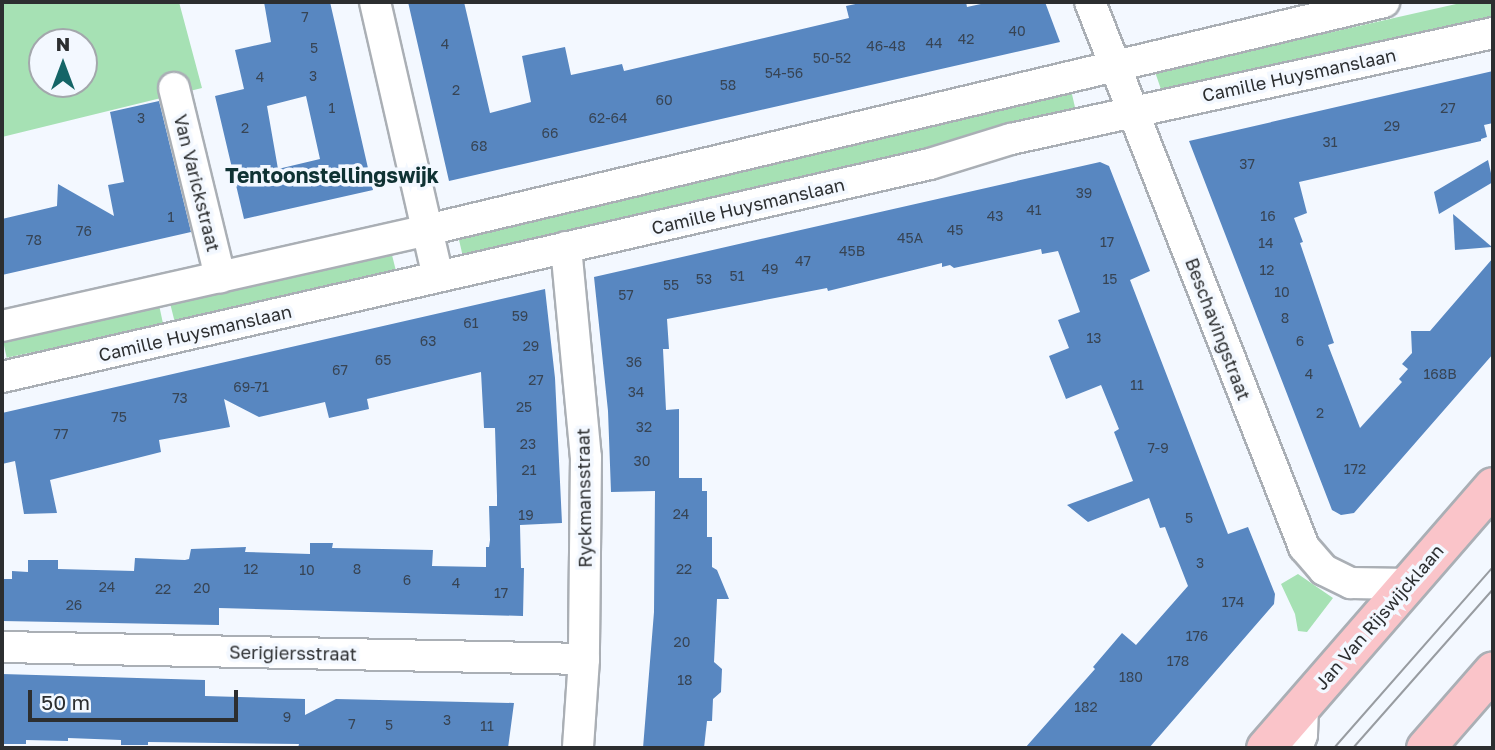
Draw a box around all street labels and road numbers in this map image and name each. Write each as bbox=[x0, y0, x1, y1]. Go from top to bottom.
street label: Camille Huysmanslaan bbox=[1200, 44, 1398, 106]
street label: Van Varickstraat bbox=[170, 112, 224, 254]
street label: Camille Huysmanslaan bbox=[649, 173, 847, 239]
street label: Beschavingstraat bbox=[1181, 255, 1255, 403]
street label: Camille Huysmanslaan bbox=[96, 300, 294, 366]
street label: Ryckmansstraat bbox=[572, 428, 596, 568]
street label: Jan Van Rijswijcklaan bbox=[1310, 540, 1448, 694]
street label: Serigiersstraat bbox=[229, 641, 357, 665]

